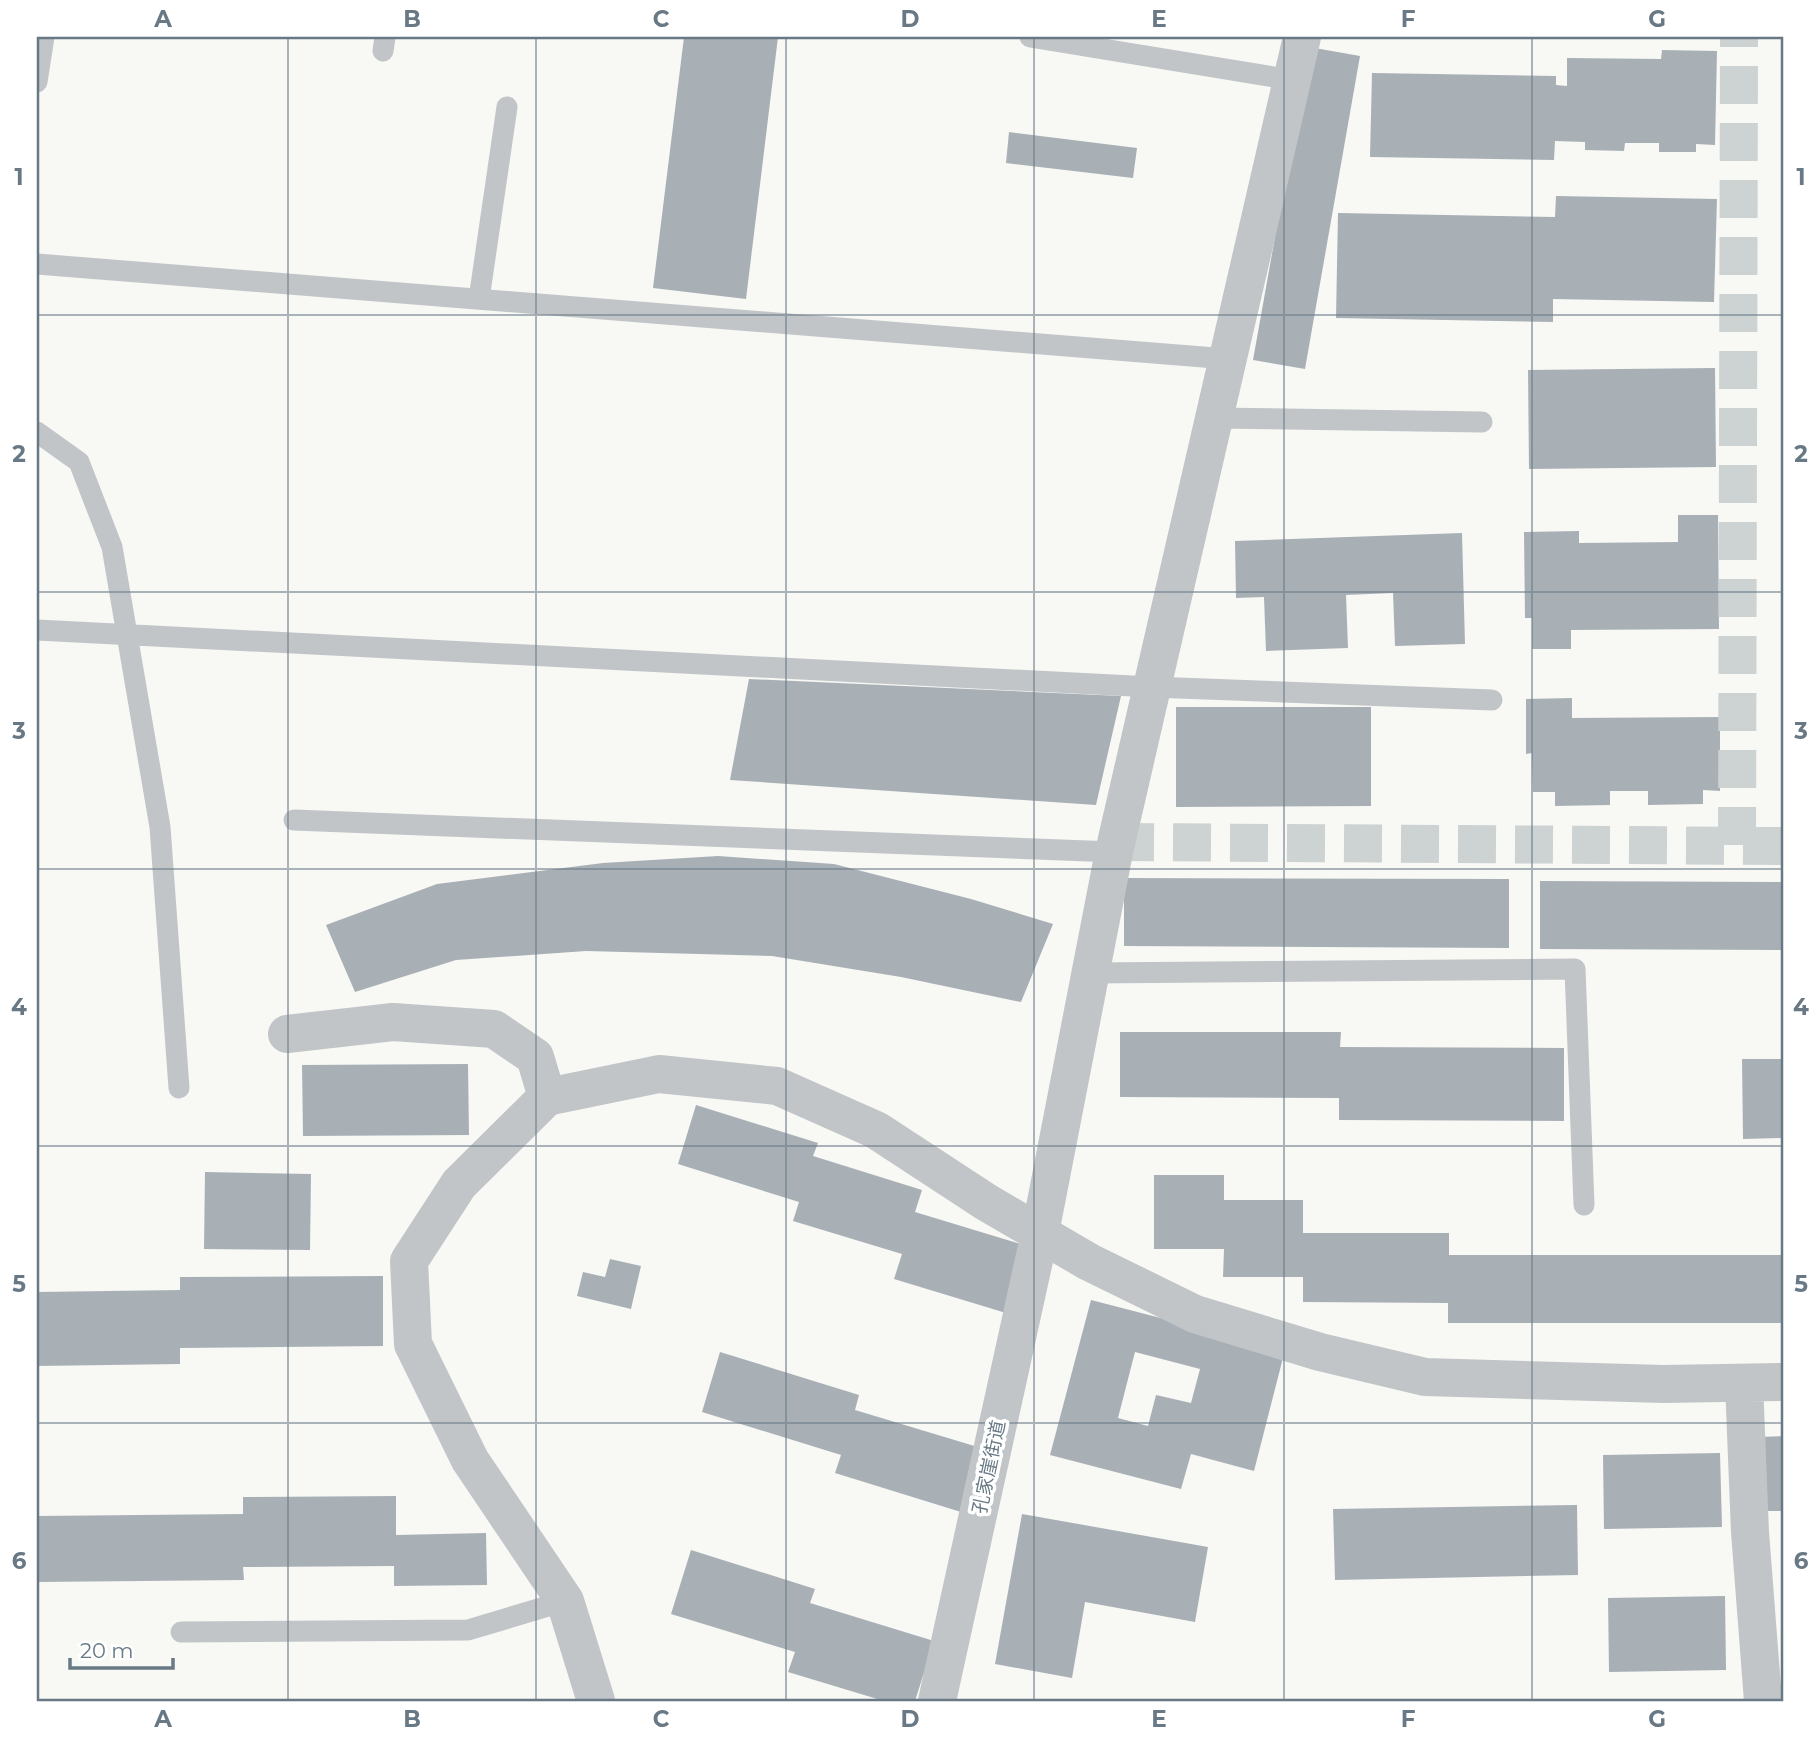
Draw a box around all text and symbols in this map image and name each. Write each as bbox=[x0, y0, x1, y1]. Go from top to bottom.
text: A bbox=[153, 5, 172, 33]
text: B bbox=[403, 5, 421, 33]
text: C bbox=[653, 5, 670, 33]
text: D bbox=[901, 5, 920, 33]
text: E bbox=[1151, 5, 1167, 33]
text: F bbox=[1401, 5, 1416, 33]
text: G bbox=[1648, 5, 1666, 33]
text: 1 bbox=[14, 163, 24, 191]
text: 1 bbox=[1796, 163, 1806, 191]
text: 2 bbox=[12, 440, 26, 468]
text: 2 bbox=[1794, 440, 1808, 468]
text: 3 bbox=[11, 717, 26, 745]
text: 3 bbox=[1793, 717, 1808, 745]
text: 4 bbox=[11, 993, 27, 1021]
text: 4 bbox=[1793, 993, 1809, 1021]
text: 5 bbox=[12, 1270, 26, 1298]
text: 5 bbox=[1794, 1270, 1808, 1298]
street label: 孔家崖街道 bbox=[968, 1418, 1010, 1516]
text: 6 bbox=[12, 1547, 27, 1575]
text: 6 bbox=[1794, 1547, 1809, 1575]
scale bar bbox=[70, 1626, 173, 1670]
text: 20 m bbox=[80, 1638, 134, 1663]
text: A bbox=[153, 1705, 172, 1733]
text: B bbox=[403, 1705, 421, 1733]
text: C bbox=[653, 1705, 670, 1733]
text: D bbox=[901, 1705, 920, 1733]
text: E bbox=[1151, 1705, 1167, 1733]
text: F bbox=[1401, 1705, 1416, 1733]
text: G bbox=[1648, 1705, 1666, 1733]

